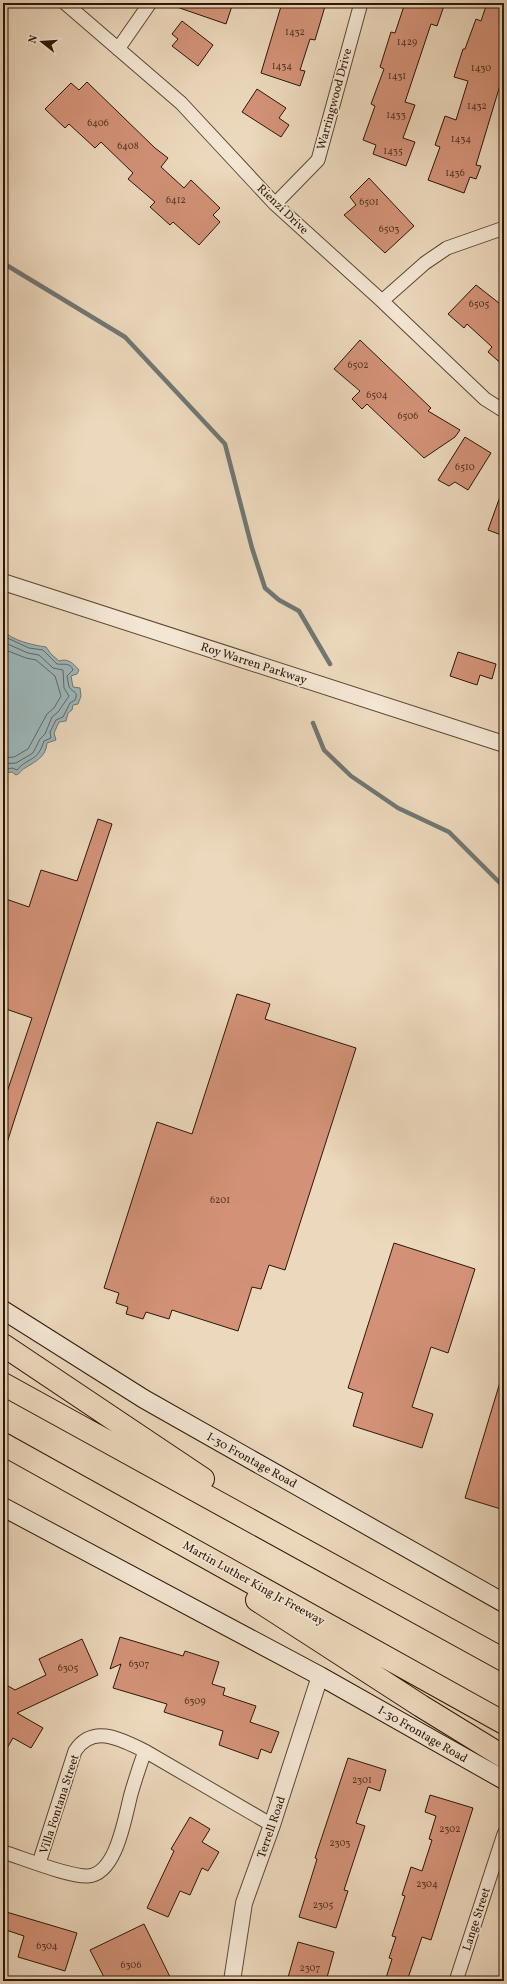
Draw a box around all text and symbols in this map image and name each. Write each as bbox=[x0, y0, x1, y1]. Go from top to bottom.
north arrow bbox=[22, 22, 62, 62]
house number: 1432 bbox=[285, 25, 305, 39]
text: N bbox=[26, 33, 42, 46]
house number: 1429 bbox=[397, 35, 417, 49]
street label: Warringwood Drive bbox=[314, 46, 356, 152]
house number: 1434 bbox=[272, 59, 292, 73]
house number: 1430 bbox=[471, 61, 491, 75]
house number: 1431 bbox=[388, 69, 406, 83]
house number: 1432 bbox=[467, 99, 487, 113]
house number: 1433 bbox=[386, 108, 406, 122]
house number: 6406 bbox=[87, 116, 109, 130]
house number: 1434 bbox=[451, 132, 471, 146]
house number: 6408 bbox=[117, 139, 139, 153]
house number: 1435 bbox=[383, 144, 403, 158]
house number: 1436 bbox=[445, 166, 465, 180]
street label: Rienzi Drive bbox=[253, 181, 312, 239]
house number: 6412 bbox=[166, 193, 186, 207]
house number: 6501 bbox=[359, 195, 379, 209]
house number: 6503 bbox=[379, 222, 399, 236]
house number: 6505 bbox=[469, 297, 489, 311]
house number: 6502 bbox=[347, 358, 369, 372]
house number: 6504 bbox=[366, 388, 388, 402]
house number: 6506 bbox=[398, 409, 418, 423]
house number: 6510 bbox=[455, 460, 475, 474]
street label: Roy Warren Parkway bbox=[199, 639, 309, 689]
house number: 6201 bbox=[210, 1193, 230, 1207]
street label: I-30 Frontage Road bbox=[204, 1429, 300, 1492]
street label: Martin Luther King Jr Freeway bbox=[179, 1538, 328, 1630]
house number: 6307 bbox=[129, 1657, 150, 1671]
house number: 6305 bbox=[58, 1661, 78, 1675]
house number: 6309 bbox=[184, 1694, 206, 1708]
street label: I-30 Frontage Road bbox=[375, 1703, 470, 1767]
street label: Villa Fontana Street bbox=[36, 1753, 84, 1856]
house number: 2301 bbox=[352, 1773, 372, 1787]
street label: Terrell Road bbox=[254, 1794, 290, 1860]
house number: 2302 bbox=[439, 1822, 461, 1836]
house number: 2303 bbox=[330, 1836, 350, 1850]
house number: 2304 bbox=[416, 1877, 438, 1891]
street label: Lange Street bbox=[459, 1886, 495, 1953]
house number: 2305 bbox=[313, 1898, 334, 1912]
house number: 6304 bbox=[36, 1939, 58, 1953]
house number: 6306 bbox=[120, 1958, 142, 1972]
house number: 2307 bbox=[300, 1961, 321, 1975]

